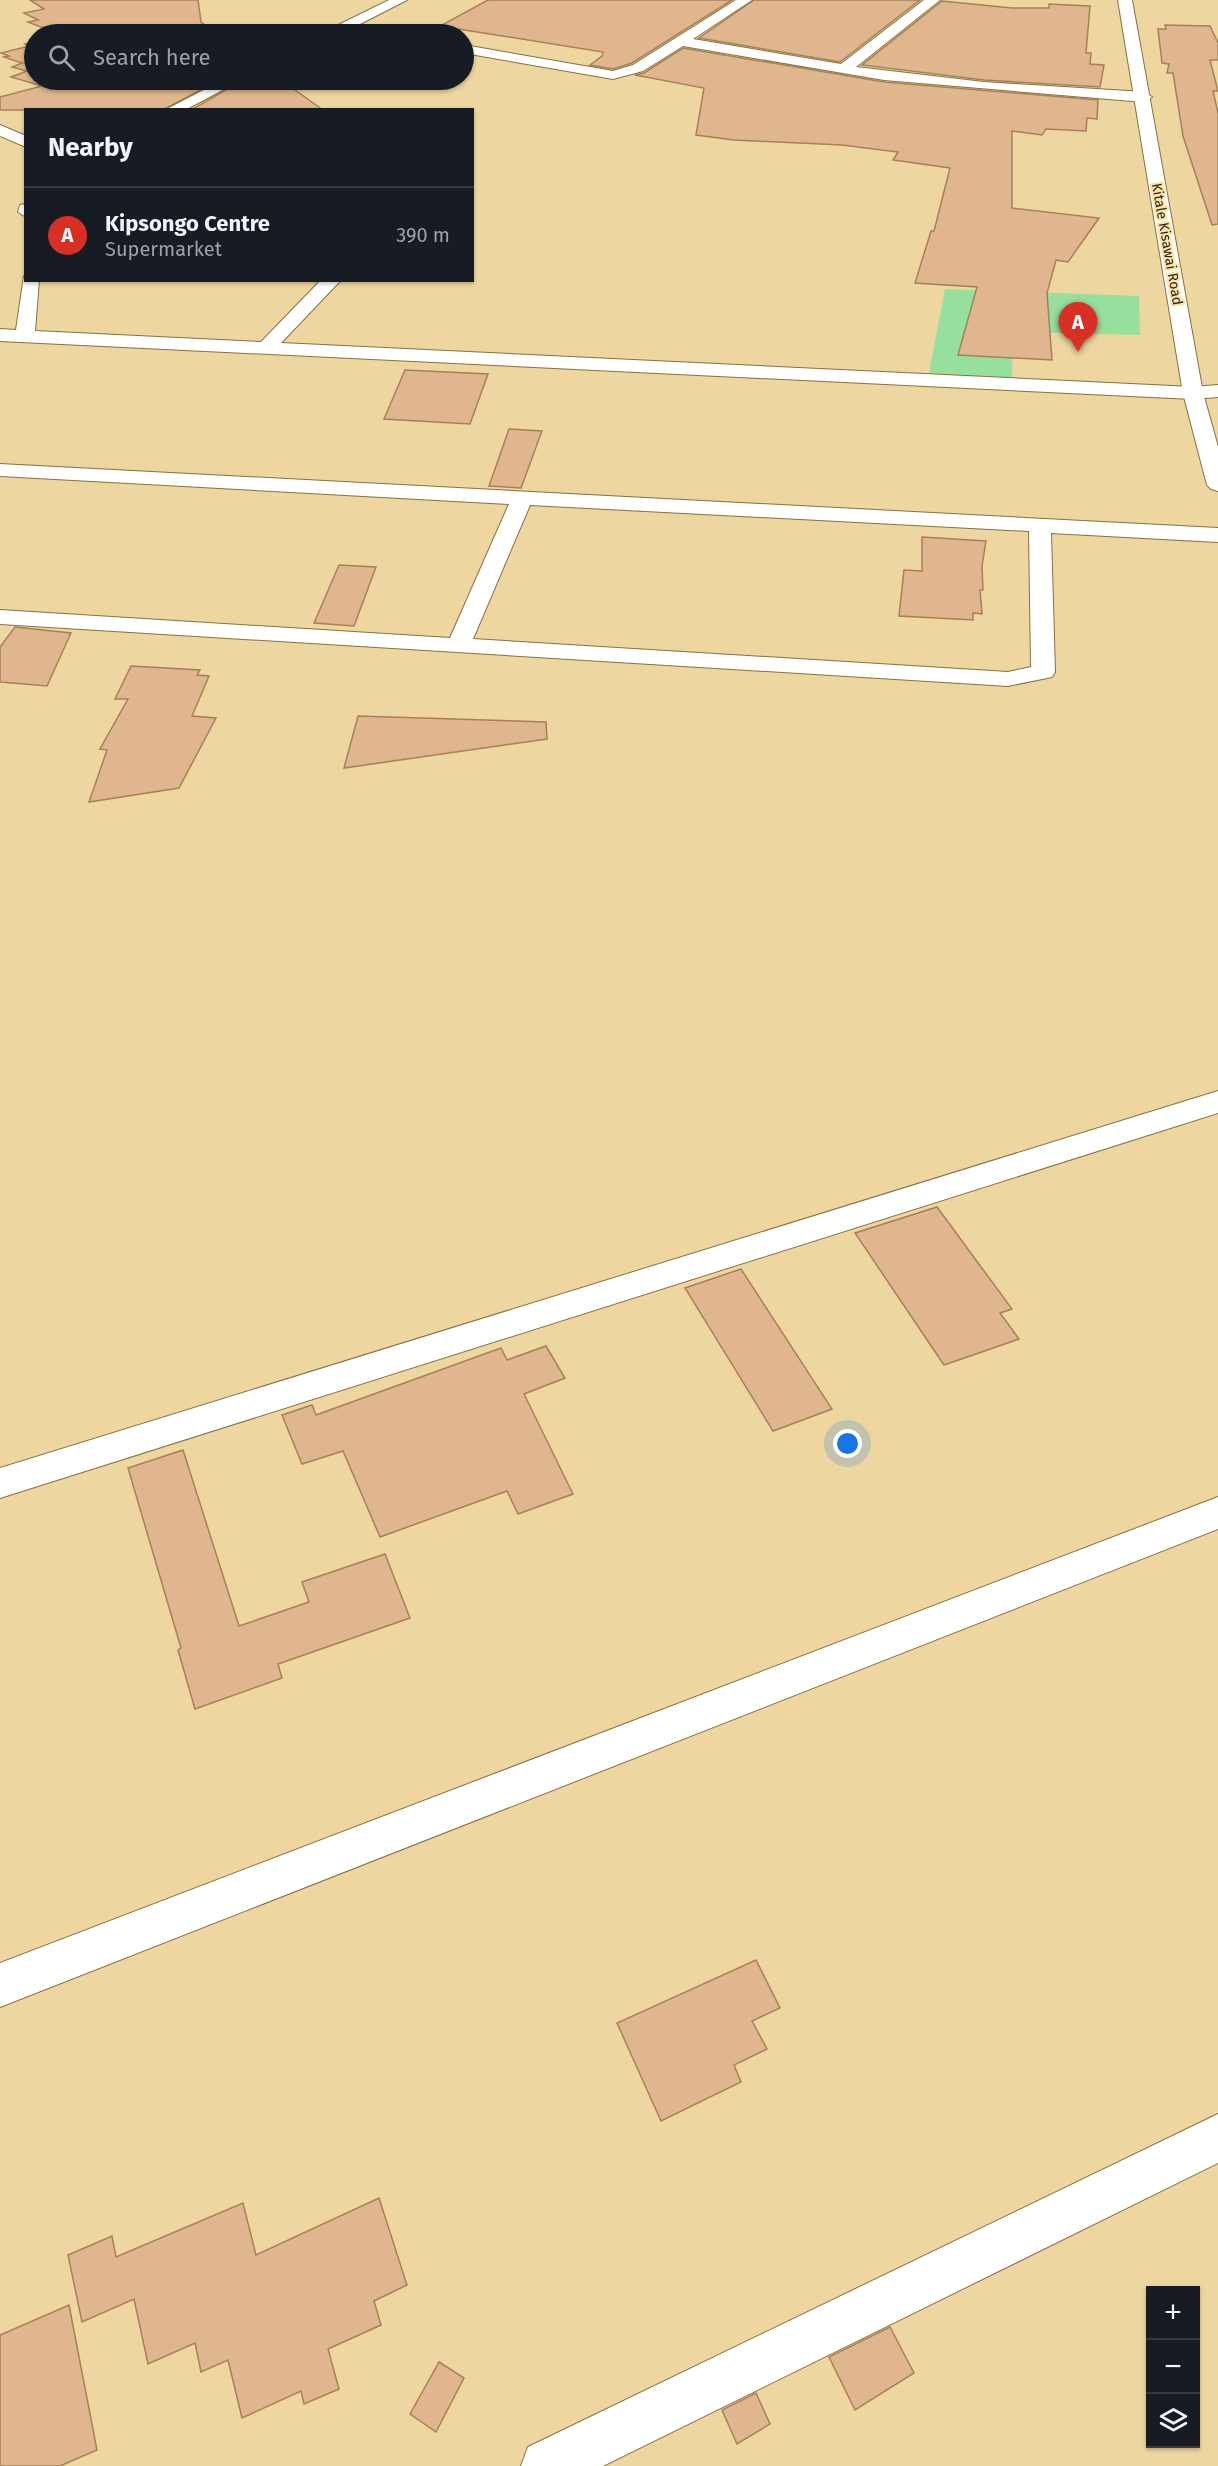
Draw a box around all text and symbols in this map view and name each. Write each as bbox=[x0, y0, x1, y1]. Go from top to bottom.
search box bbox=[24, 24, 474, 90]
icon: search bbox=[45, 41, 78, 74]
text: Search here bbox=[93, 44, 211, 71]
text: Nearby bbox=[48, 132, 133, 163]
street label: Kitale Kisawai Road bbox=[1148, 182, 1186, 306]
text: Kipsongo Centre bbox=[105, 210, 270, 237]
text: A bbox=[62, 223, 73, 247]
text: 390 m bbox=[396, 223, 450, 247]
text: Supermarket bbox=[105, 237, 222, 261]
pin: A bbox=[1058, 302, 1098, 352]
your location bbox=[833, 1429, 862, 1458]
map controls bbox=[1146, 2286, 1200, 2448]
button: + bbox=[1146, 2286, 1200, 2340]
button: − bbox=[1146, 2340, 1200, 2394]
button: layers bbox=[1146, 2394, 1200, 2448]

